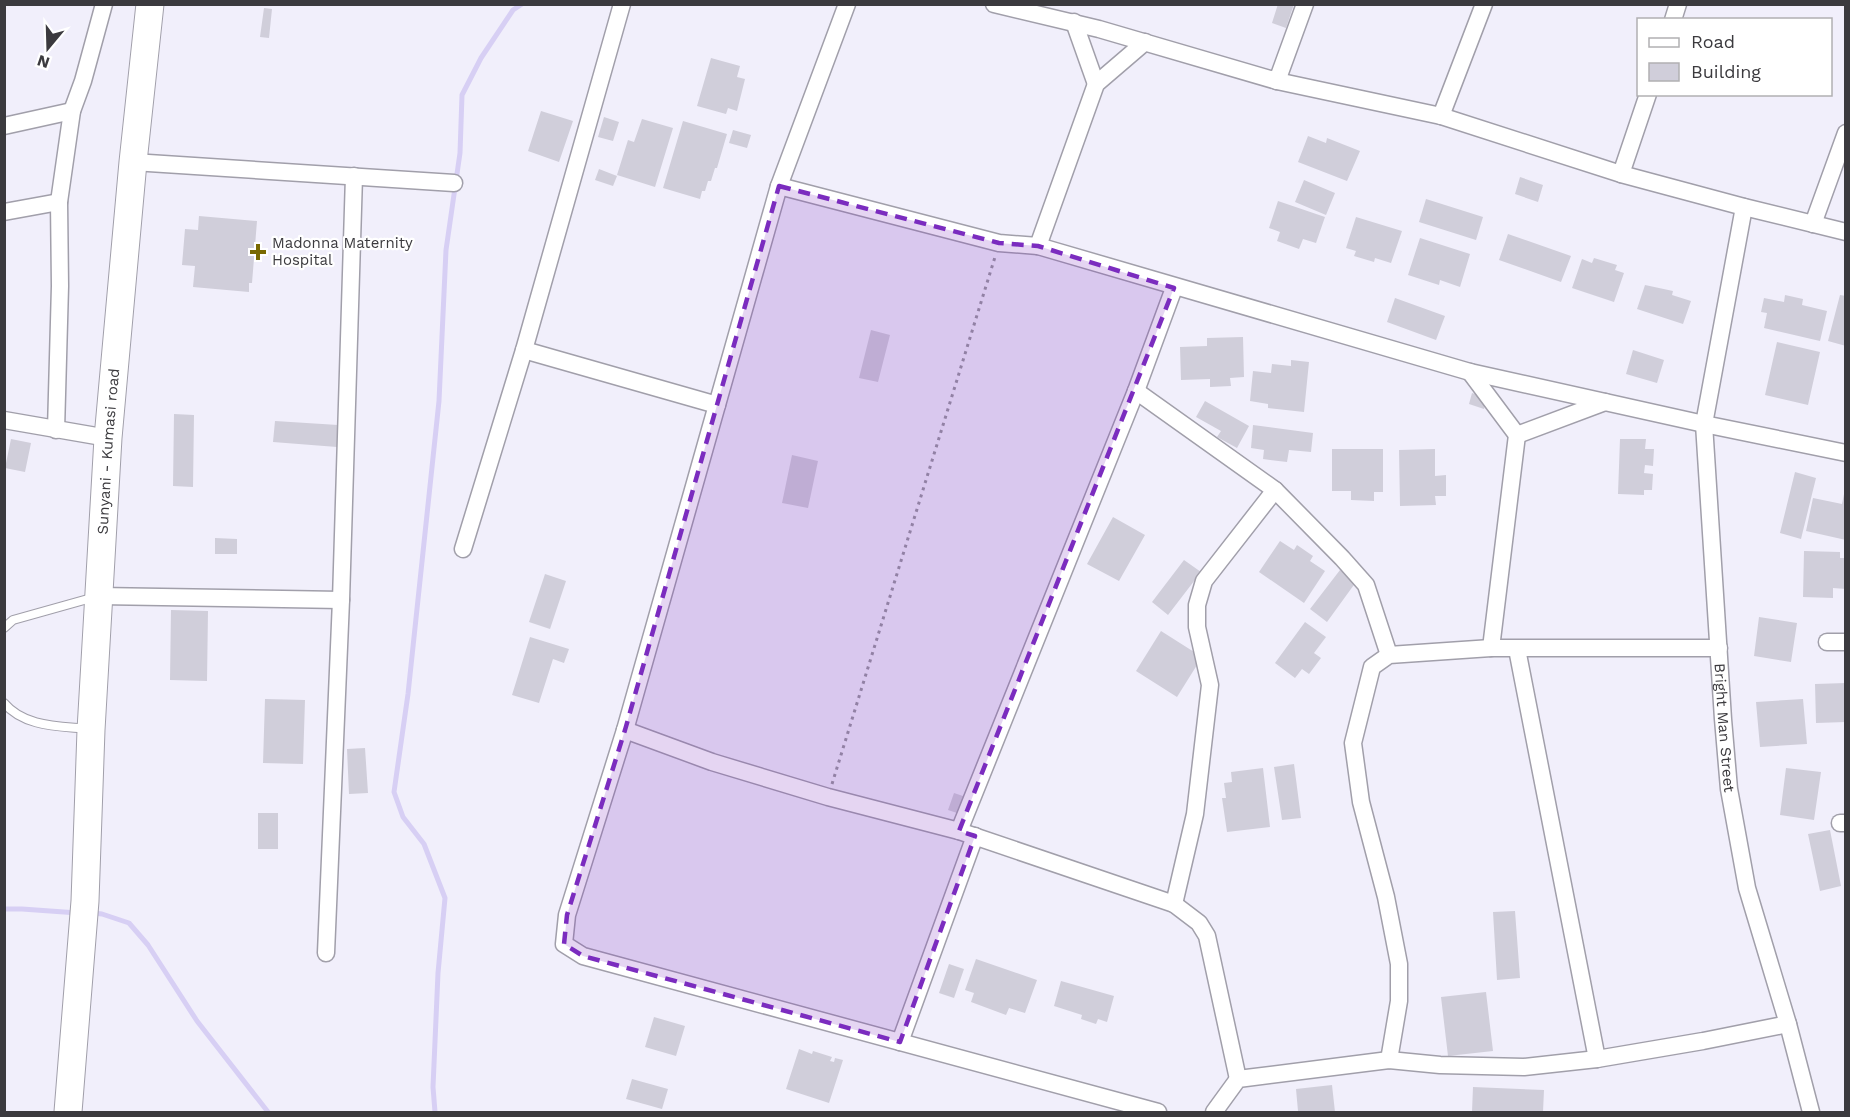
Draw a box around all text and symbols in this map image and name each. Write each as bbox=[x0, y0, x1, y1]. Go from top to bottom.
north arrow bbox=[18, 18, 78, 78]
legend bbox=[1637, 18, 1832, 96]
text: Road bbox=[1691, 31, 1735, 52]
text: N bbox=[35, 51, 52, 73]
text: Building bbox=[1691, 61, 1761, 82]
place label: Madonna Maternity Hospital bbox=[272, 234, 413, 269]
marker: Madonna Maternity Hospital bbox=[249, 243, 267, 261]
street label: Sunyani - Kumasi road bbox=[93, 367, 123, 535]
street label: Bright Man Street bbox=[1710, 663, 1739, 794]

